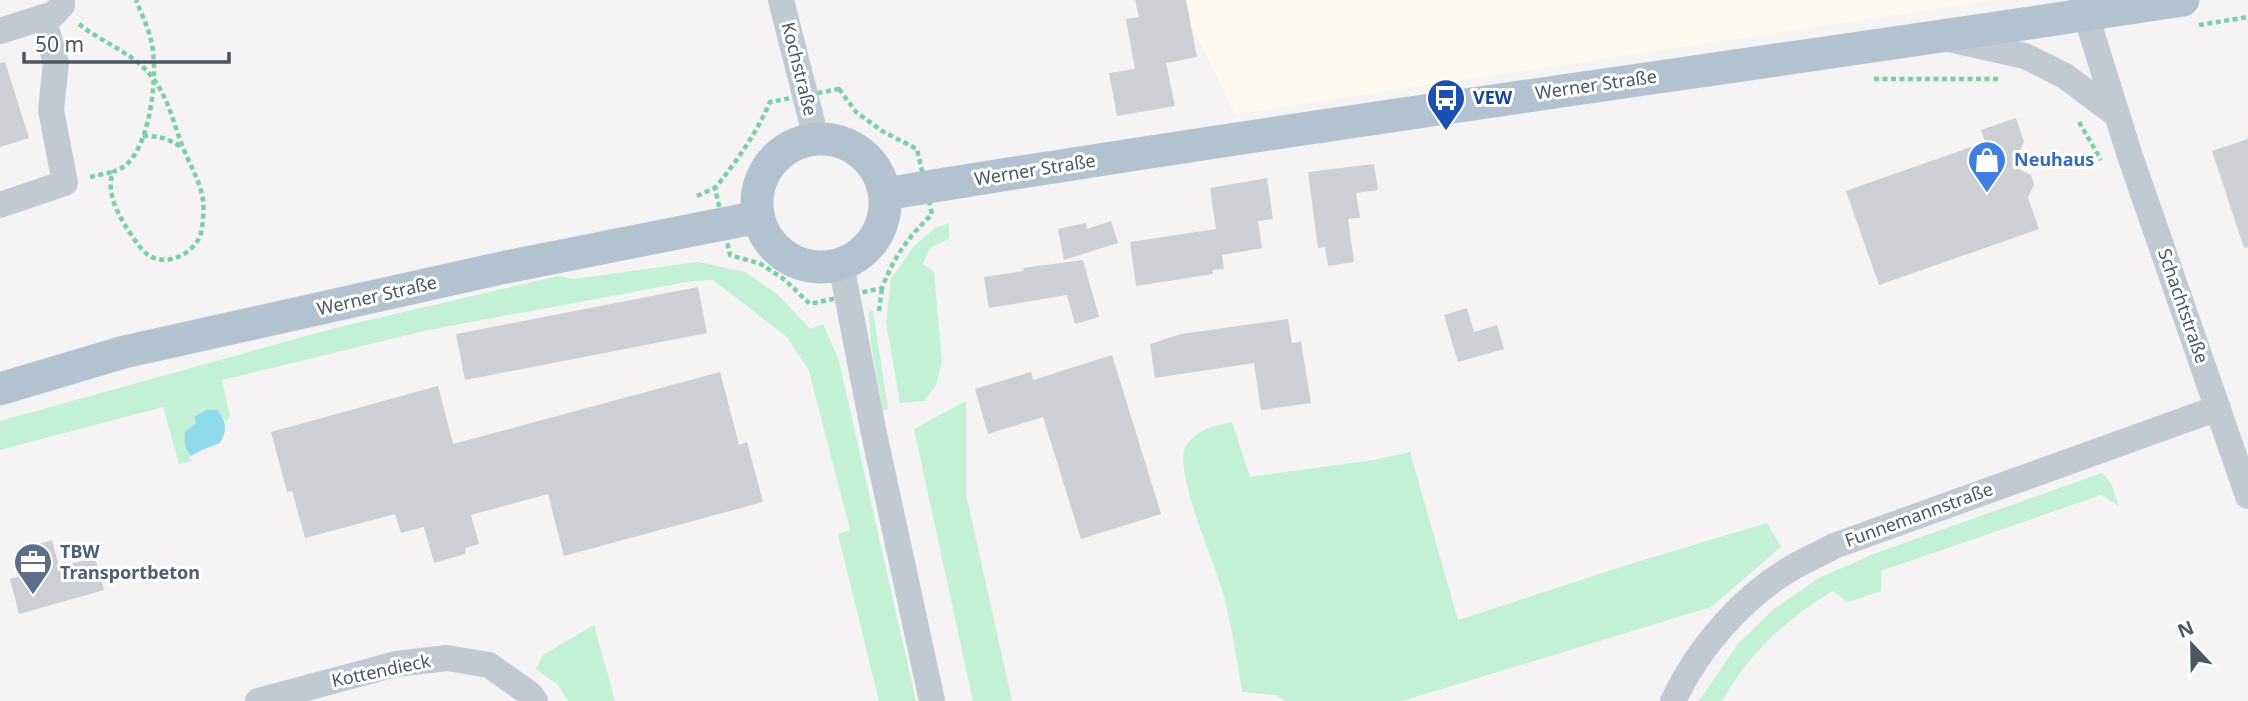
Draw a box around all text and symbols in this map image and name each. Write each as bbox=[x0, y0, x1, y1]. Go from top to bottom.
street label: Kochstraße bbox=[777, 19, 823, 118]
scale bar bbox=[24, 21, 229, 65]
text: 50 m bbox=[35, 30, 84, 58]
street label: Werner Straße bbox=[1534, 64, 1658, 104]
bus stop icon: VEW bbox=[1425, 77, 1467, 132]
place label: VEW bbox=[1473, 85, 1513, 109]
shop icon: Neuhaus bbox=[1966, 139, 2008, 194]
place label: Neuhaus bbox=[2014, 147, 2094, 171]
street label: Werner Straße bbox=[973, 148, 1097, 190]
street label: Schachtstraße bbox=[2153, 245, 2215, 366]
street label: Werner Straße bbox=[314, 270, 439, 320]
street label: Funnemannstraße bbox=[1841, 476, 1996, 552]
place label: TBW Transportbeton bbox=[60, 539, 200, 584]
office icon: TBW Transportbeton bbox=[12, 541, 54, 596]
north arrow bbox=[2157, 610, 2227, 680]
text: N bbox=[2174, 614, 2198, 644]
street label: Kottendieck bbox=[329, 648, 433, 692]

